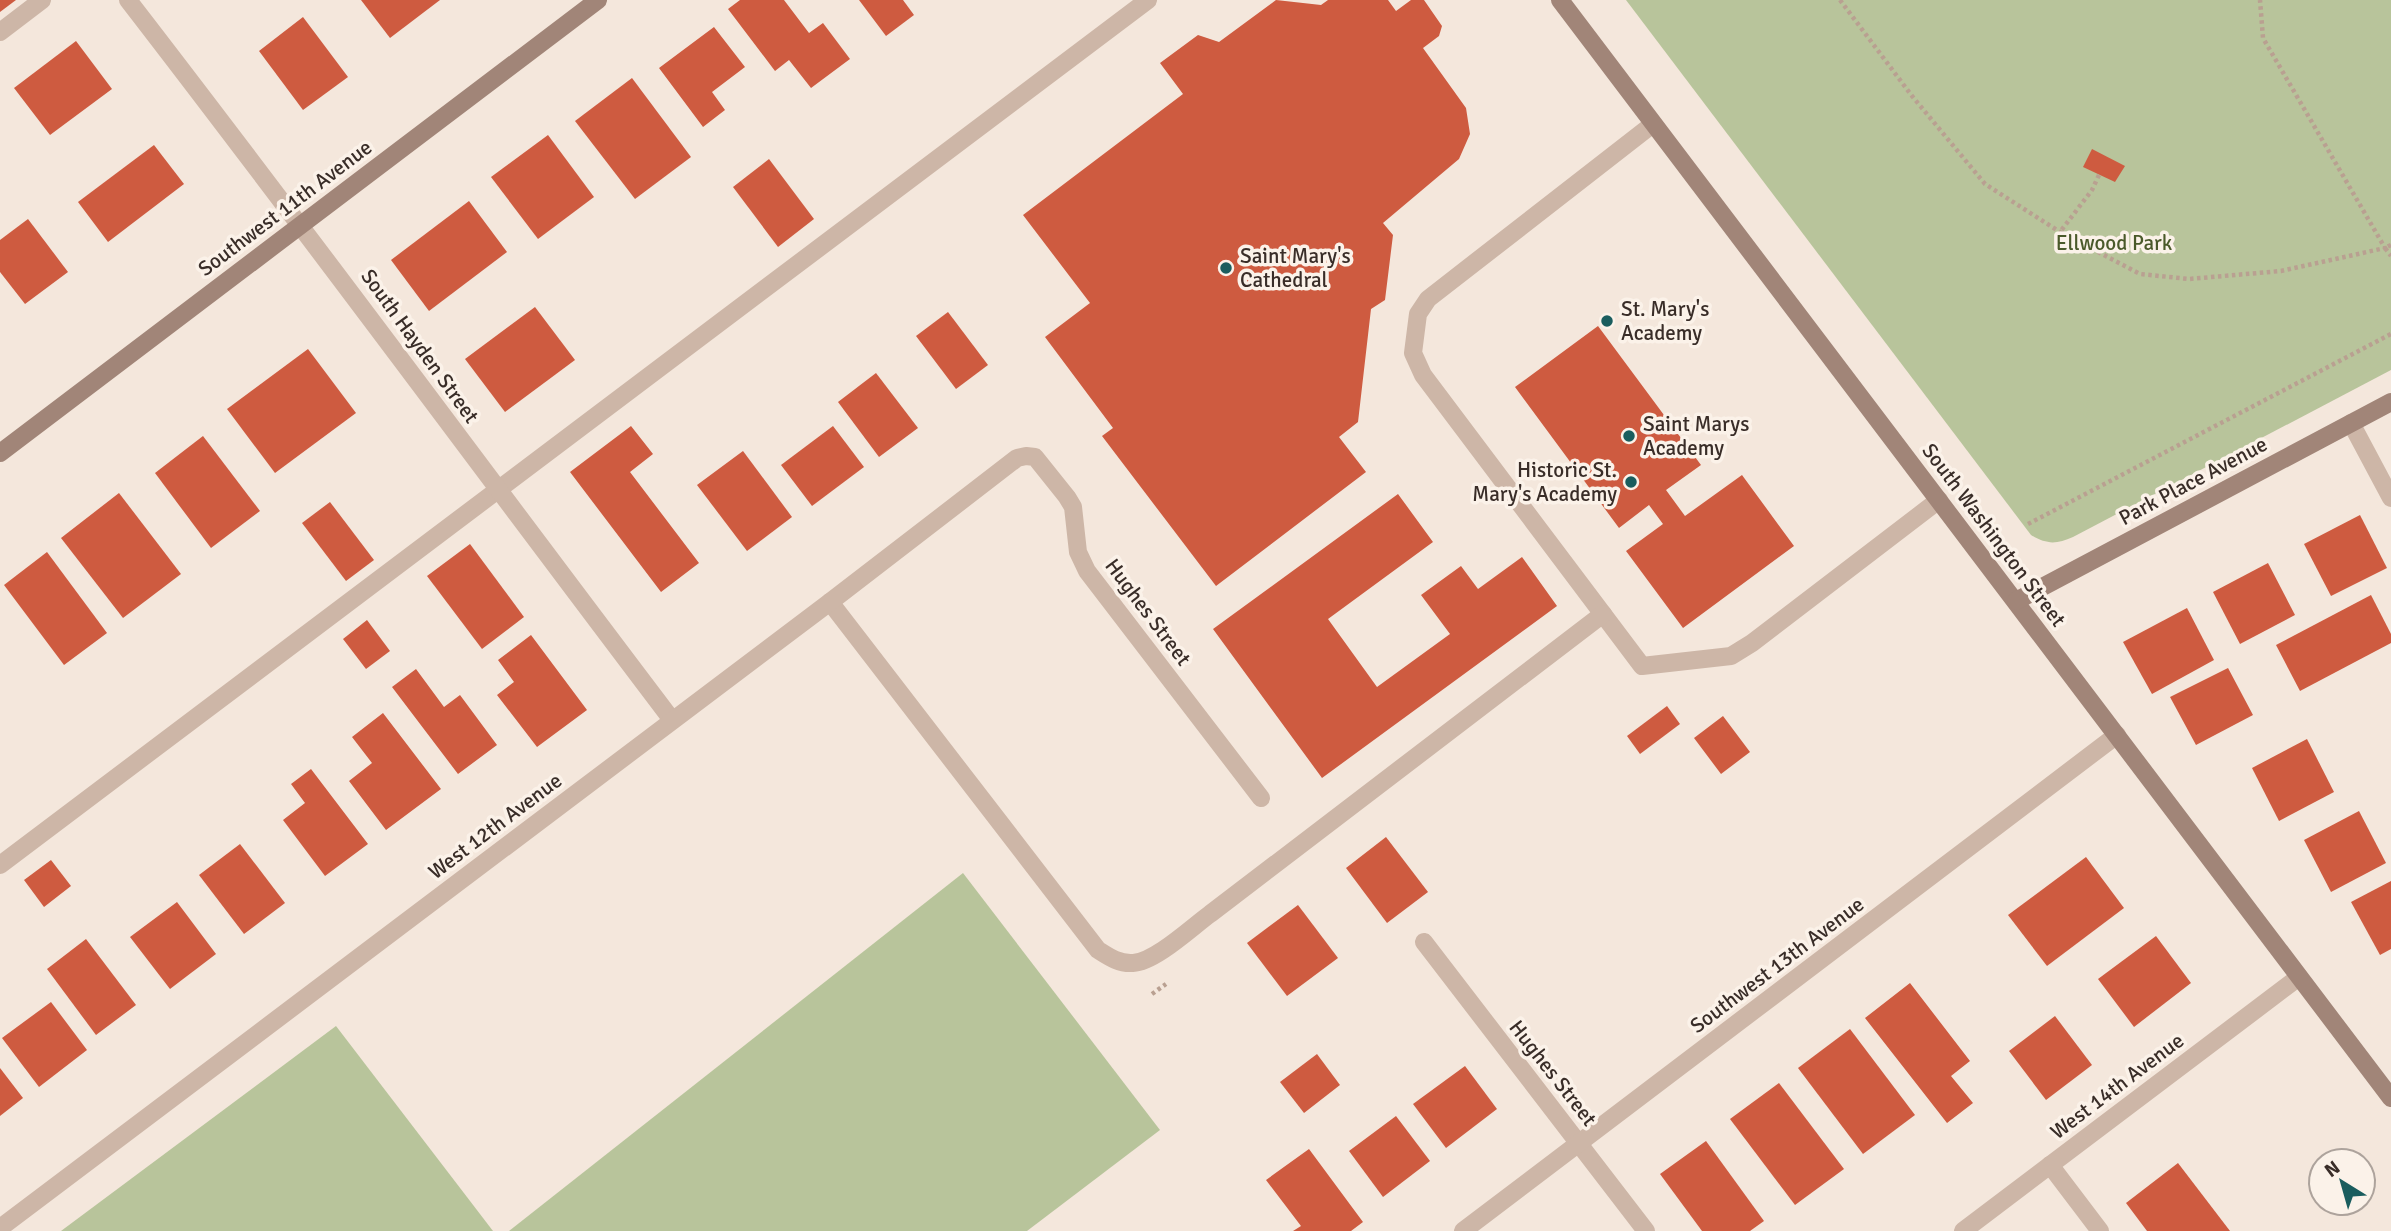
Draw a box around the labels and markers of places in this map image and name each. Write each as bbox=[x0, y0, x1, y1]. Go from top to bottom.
place label: Saint Mary's Cathedral bbox=[1240, 243, 1351, 293]
marker: Saint Mary's Cathedral bbox=[1218, 260, 1234, 276]
place label: St. Mary's Academy bbox=[1621, 296, 1709, 346]
marker: St. Mary's Academy bbox=[1599, 313, 1615, 329]
place label: Saint Marys Academy bbox=[1643, 411, 1749, 461]
marker: Saint Marys Academy bbox=[1621, 428, 1637, 444]
place label: Historic St. Mary's Academy bbox=[1472, 457, 1617, 507]
marker: Historic St. Mary's Academy bbox=[1623, 474, 1639, 490]

